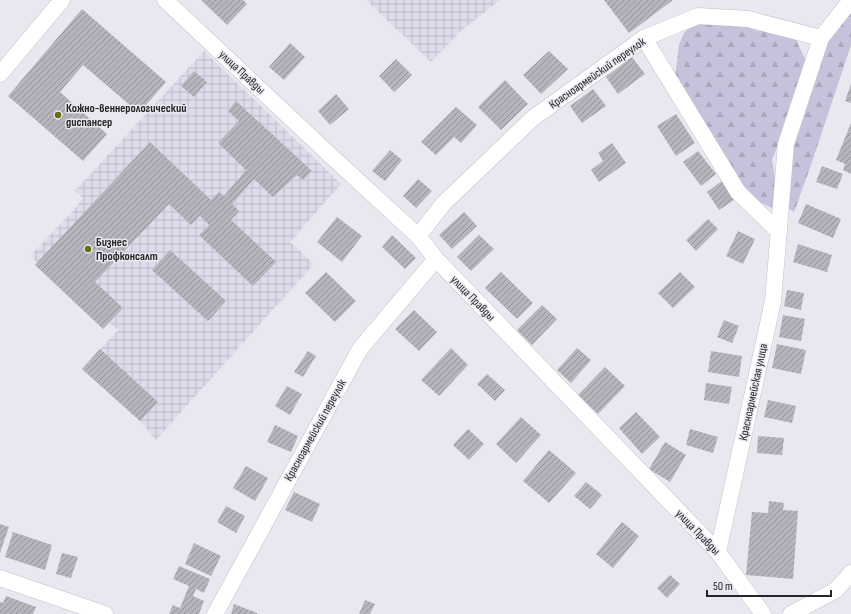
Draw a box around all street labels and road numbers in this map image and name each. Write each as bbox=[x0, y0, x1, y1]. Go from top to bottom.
street label: Красноармейский переулок bbox=[546, 34, 649, 112]
street label: улица Правды bbox=[215, 47, 268, 98]
street label: улица Правды bbox=[447, 272, 498, 324]
street label: Красноармейская улица bbox=[736, 342, 771, 442]
street label: Красноармейский переулок bbox=[281, 376, 350, 484]
street label: улица Правды bbox=[672, 506, 723, 558]

